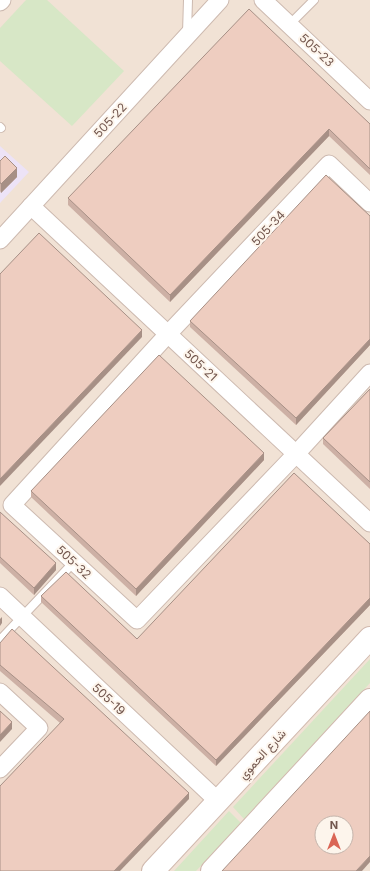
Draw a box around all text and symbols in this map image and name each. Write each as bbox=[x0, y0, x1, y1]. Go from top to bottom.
street label: 505-23 bbox=[297, 30, 337, 70]
street label: 505-22 bbox=[90, 100, 130, 140]
street label: 505-34 bbox=[248, 207, 288, 249]
street label: 505-21 bbox=[181, 346, 221, 384]
street label: 505-32 bbox=[53, 542, 95, 582]
street label: 505-19 bbox=[89, 680, 129, 718]
street label: شارع الحموي bbox=[235, 726, 291, 784]
north arrow bbox=[314, 815, 354, 855]
text: N bbox=[330, 818, 338, 832]

